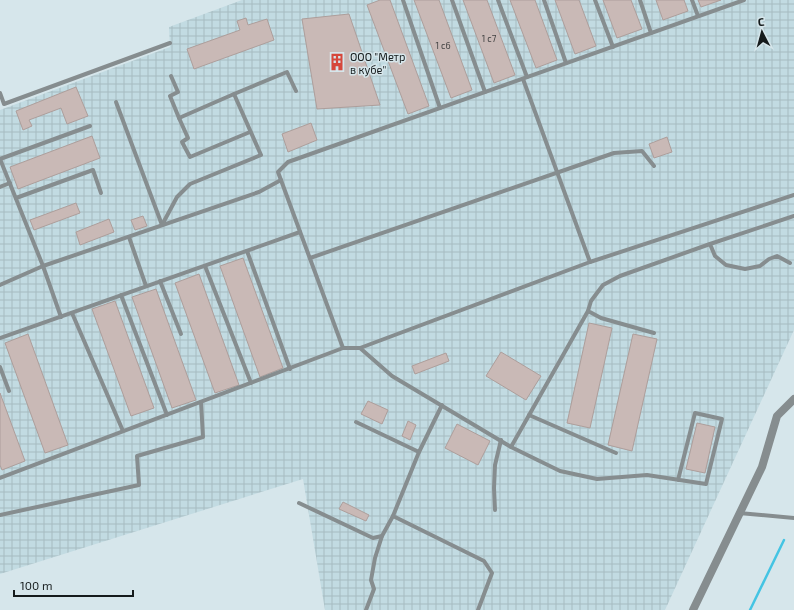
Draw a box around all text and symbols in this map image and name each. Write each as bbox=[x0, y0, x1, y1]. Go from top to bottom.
north arrow bbox=[742, 12, 782, 52]
text: С bbox=[757, 15, 765, 28]
house number: 1 с7 bbox=[482, 33, 497, 44]
house number: 1 с6 bbox=[435, 40, 451, 51]
place label: ООО "Метр в кубе" bbox=[350, 50, 405, 77]
building icon: ООО "Метр в кубе" bbox=[327, 52, 347, 72]
scale bar bbox=[14, 572, 133, 598]
text: 100 m bbox=[20, 578, 52, 592]

